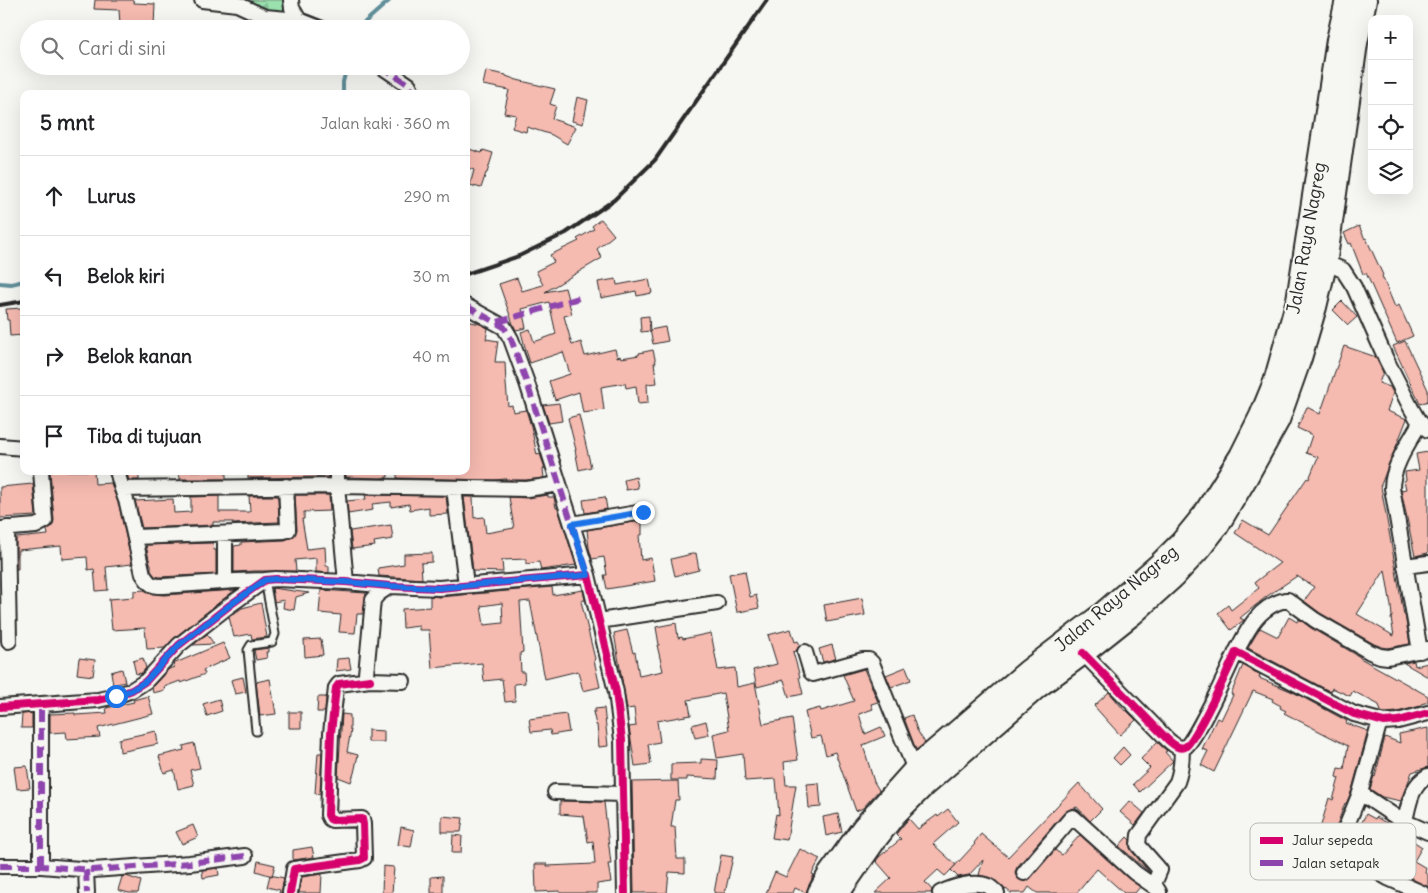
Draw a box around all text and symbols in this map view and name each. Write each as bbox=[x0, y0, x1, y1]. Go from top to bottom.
map controls bbox=[1368, 15, 1413, 195]
button: + bbox=[1368, 15, 1413, 60]
search box bbox=[20, 20, 470, 75]
icon: search bbox=[38, 34, 66, 62]
text: Cari di sini bbox=[78, 36, 166, 60]
button: − bbox=[1368, 60, 1413, 105]
button: locate bbox=[1368, 105, 1413, 150]
text: 5 mnt bbox=[40, 109, 95, 136]
text: Jalan kaki · 360 m bbox=[320, 113, 450, 133]
button: layers bbox=[1368, 150, 1413, 195]
street label: Jalan Raya Nagreg bbox=[1281, 160, 1331, 316]
icon: ahead bbox=[40, 182, 68, 210]
text: Lurus bbox=[87, 184, 136, 208]
text: 290 m bbox=[404, 186, 450, 206]
icon: left bbox=[40, 262, 68, 290]
text: Belok kiri bbox=[87, 264, 165, 288]
text: 30 m bbox=[413, 266, 450, 286]
icon: right bbox=[40, 342, 68, 370]
text: Belok kanan bbox=[87, 344, 192, 368]
text: 40 m bbox=[412, 346, 450, 366]
icon: arrive bbox=[40, 422, 68, 450]
text: Tiba di tujuan bbox=[87, 424, 202, 448]
route end bbox=[632, 501, 655, 524]
street label: Jalan Raya Nagreg bbox=[1050, 540, 1182, 656]
route start bbox=[105, 685, 128, 708]
legend bbox=[1250, 823, 1416, 880]
text: Jalur sepeda bbox=[1292, 831, 1373, 849]
text: Jalan setapak bbox=[1292, 854, 1379, 872]

